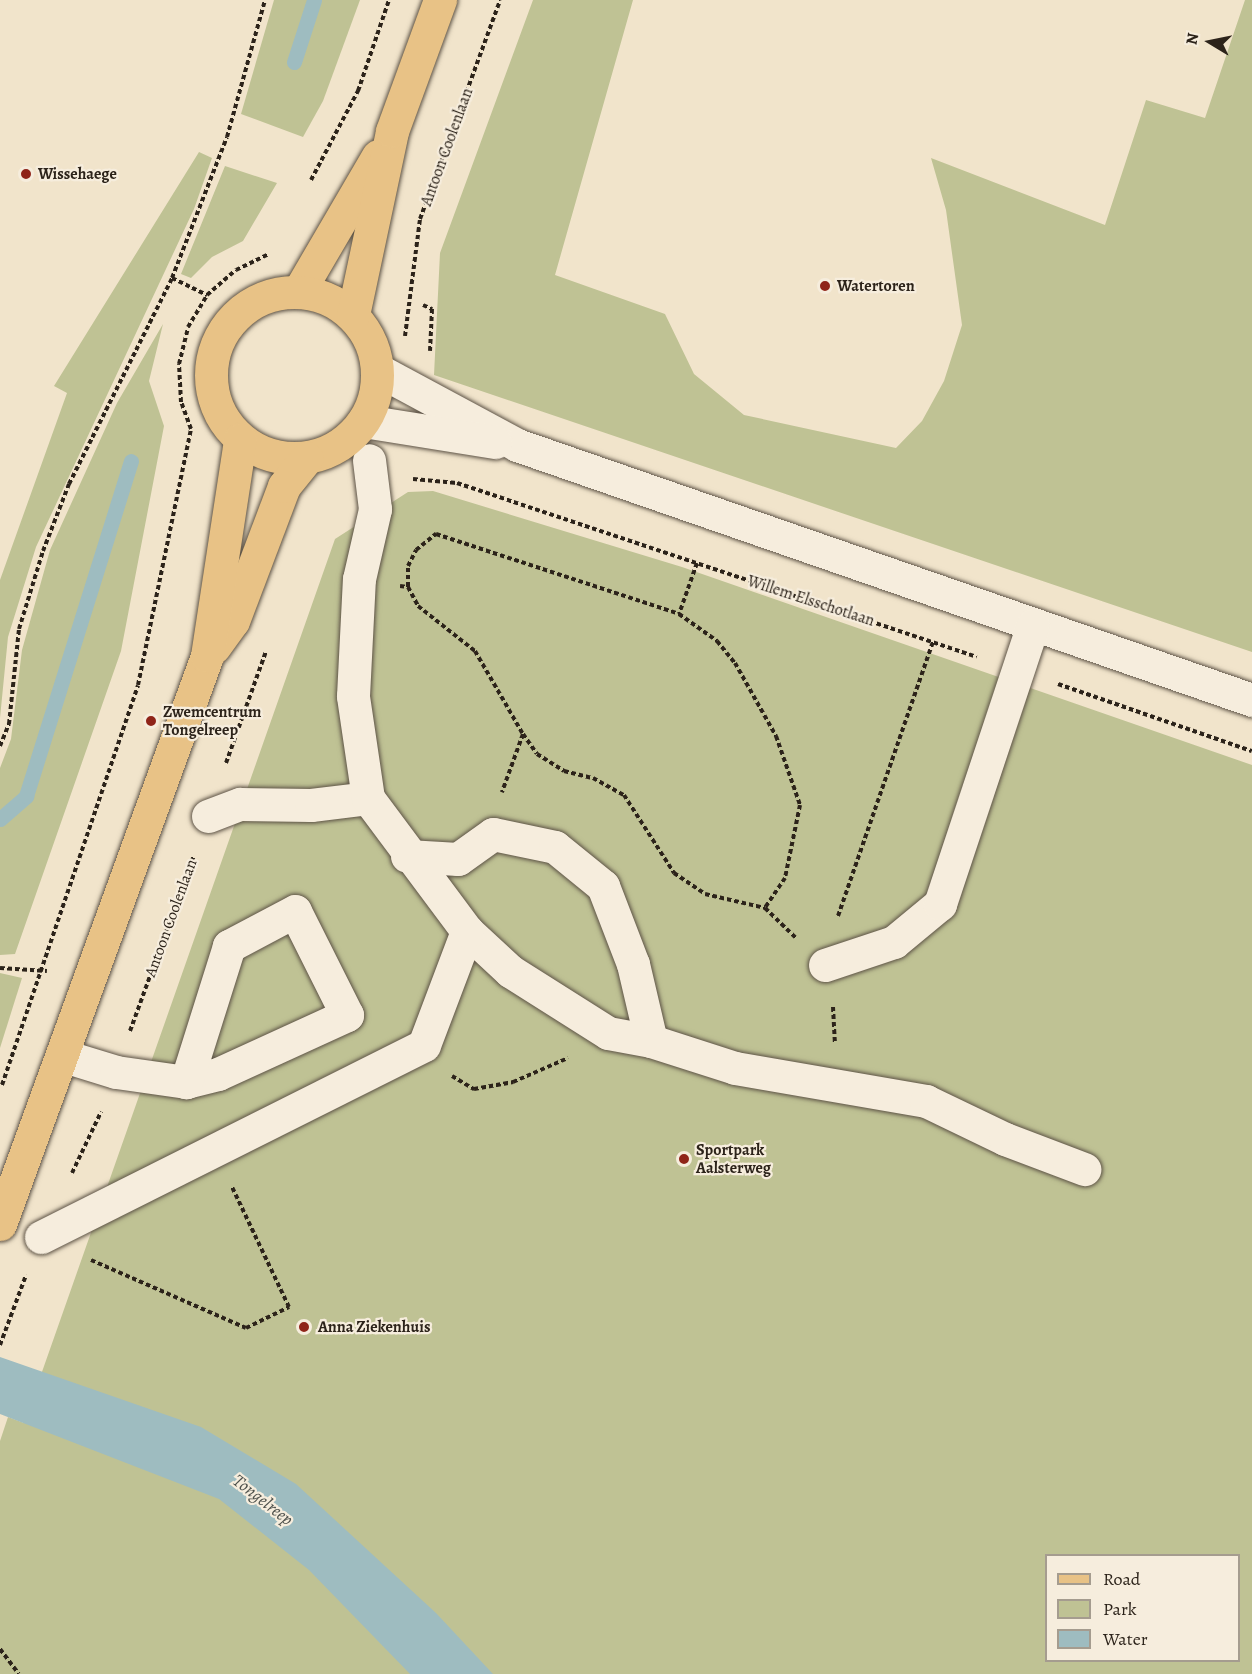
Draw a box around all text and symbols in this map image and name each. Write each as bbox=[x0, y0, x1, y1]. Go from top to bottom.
north arrow bbox=[1180, 12, 1240, 72]
text: N bbox=[1180, 31, 1204, 47]
street label: Antoon Coolenlaan bbox=[417, 85, 477, 209]
place label: Wissehaege bbox=[38, 164, 117, 184]
marker: Wissehaege bbox=[19, 167, 33, 181]
place label: Watertoren bbox=[837, 276, 915, 296]
marker: Watertoren bbox=[818, 279, 832, 293]
street label: Willem Elsschotlaan bbox=[745, 571, 877, 631]
place label: Zwemcentrum Tongelreep bbox=[163, 702, 261, 740]
marker: Zwemcentrum Tongelreep bbox=[144, 714, 158, 728]
street label: Antoon Coolenlaan bbox=[141, 856, 201, 980]
place label: Sportpark Aalsterweg bbox=[696, 1140, 771, 1178]
marker: Sportpark Aalsterweg bbox=[677, 1152, 691, 1166]
place label: Anna Ziekenhuis bbox=[318, 1317, 430, 1337]
marker: Anna Ziekenhuis bbox=[295, 1318, 313, 1336]
water label: Tongelreep bbox=[228, 1470, 298, 1530]
legend bbox=[1045, 1554, 1240, 1662]
text: Road bbox=[1103, 1567, 1140, 1591]
text: Park bbox=[1103, 1597, 1137, 1621]
text: Water bbox=[1103, 1627, 1148, 1651]

